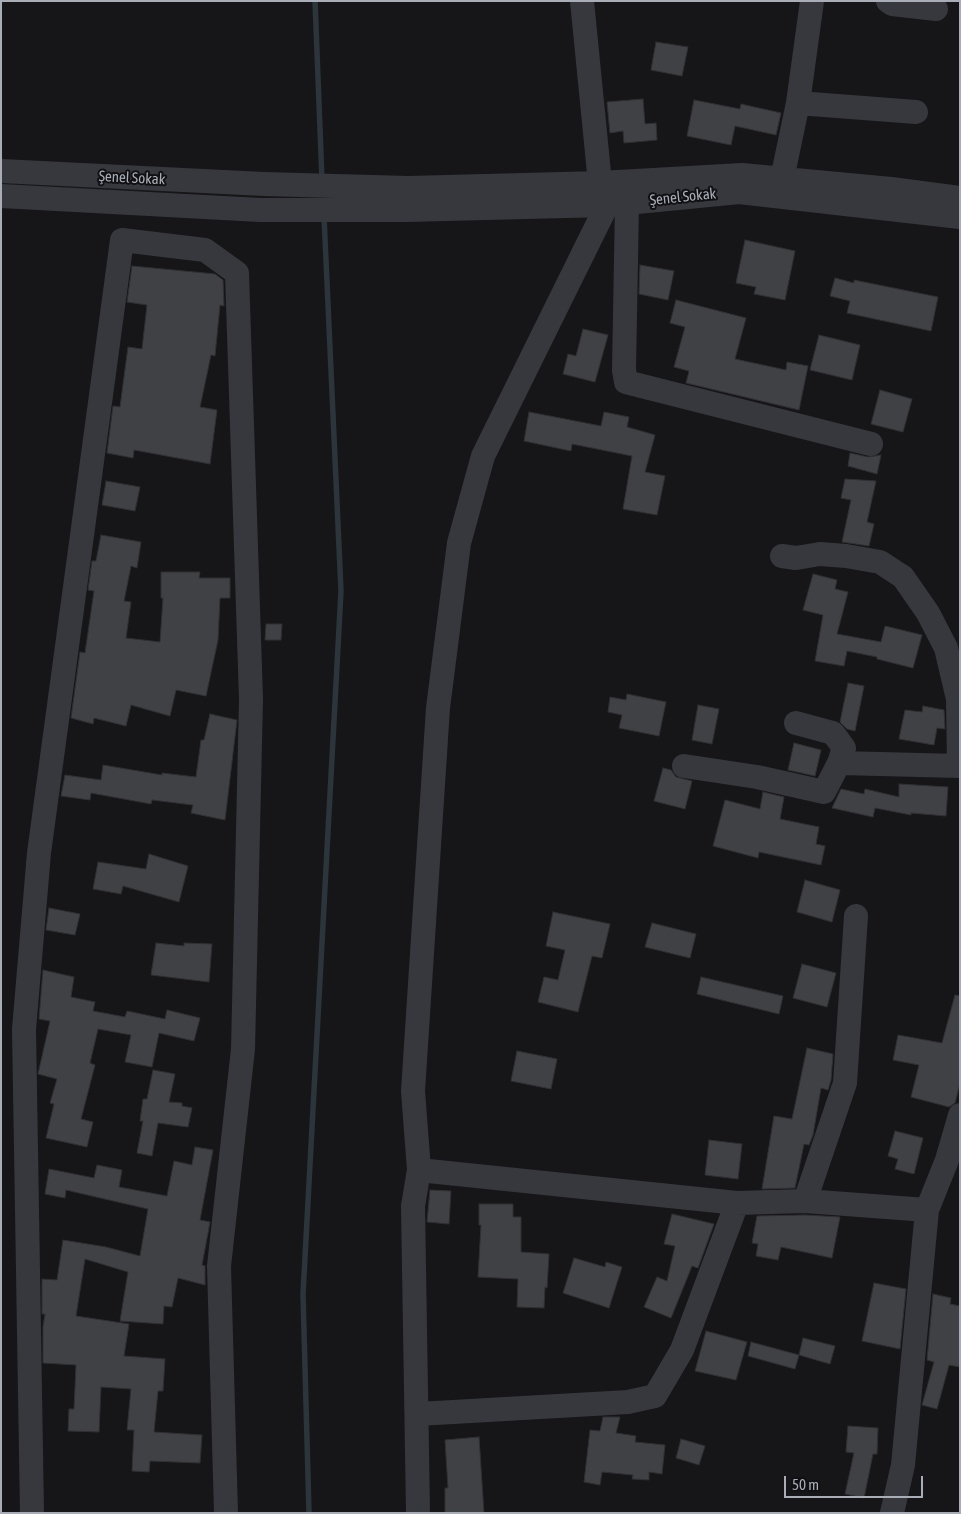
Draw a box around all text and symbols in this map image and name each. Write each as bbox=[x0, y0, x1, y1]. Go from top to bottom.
street label: Şenel Sokak bbox=[98, 167, 166, 189]
street label: Şenel Sokak bbox=[649, 185, 717, 209]
scale bar bbox=[786, 1466, 925, 1498]
text: 50 m bbox=[792, 1476, 819, 1493]

